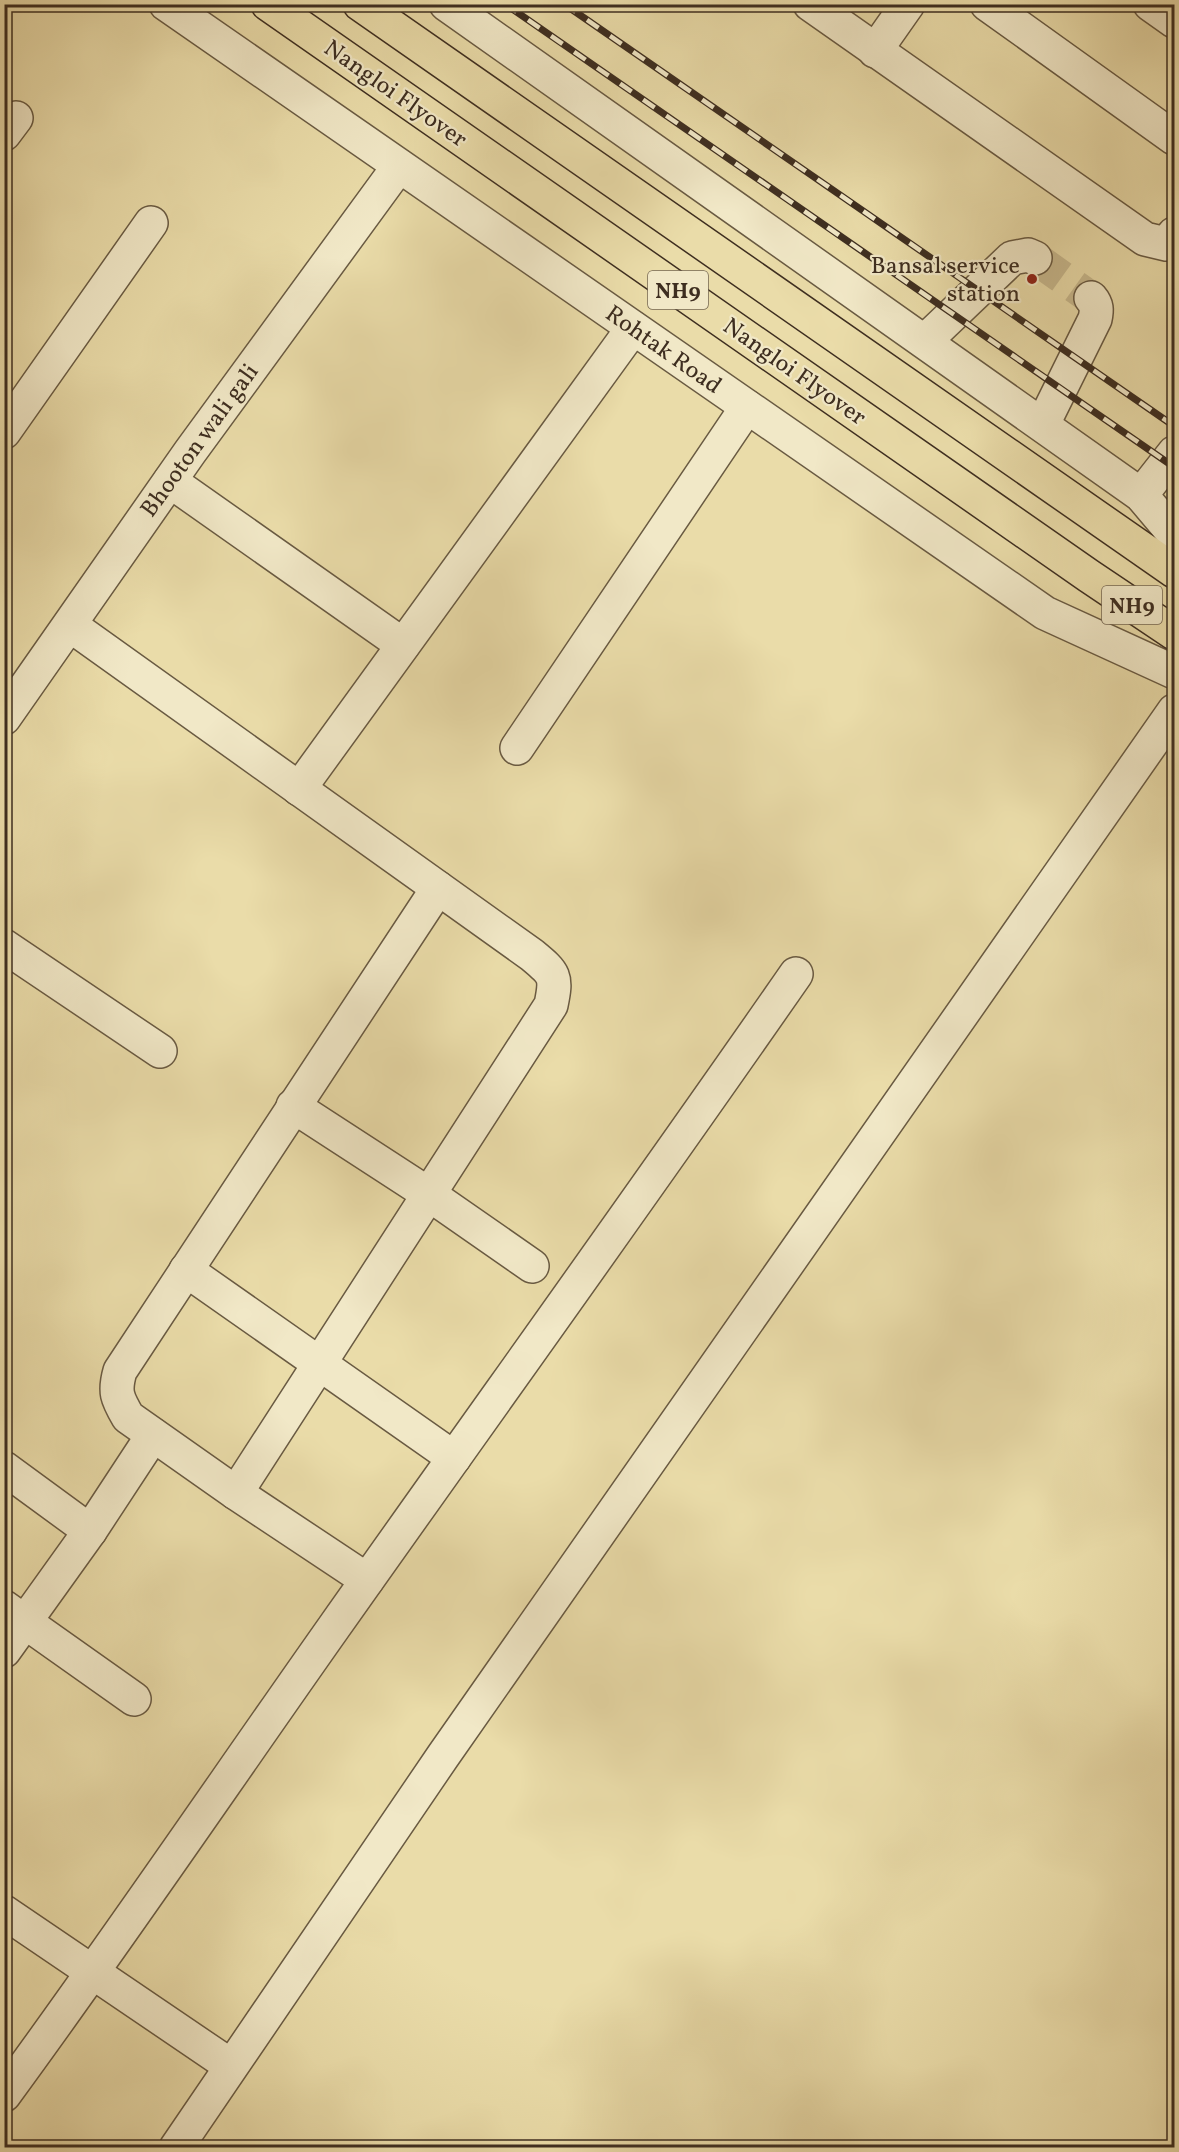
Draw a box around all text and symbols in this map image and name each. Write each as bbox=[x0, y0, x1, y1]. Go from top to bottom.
street label: Nangloi Flyover bbox=[316, 33, 473, 157]
place label: Bansal service station bbox=[871, 250, 1020, 312]
road number: NH9 bbox=[648, 271, 708, 309]
marker: Bansal service station bbox=[1025, 272, 1039, 286]
street label: Rohtak Road bbox=[598, 298, 728, 403]
street label: Nangloi Flyover bbox=[715, 311, 872, 435]
street label: Bhooton wali gali bbox=[133, 357, 268, 525]
road number: NH9 bbox=[1102, 586, 1162, 624]

